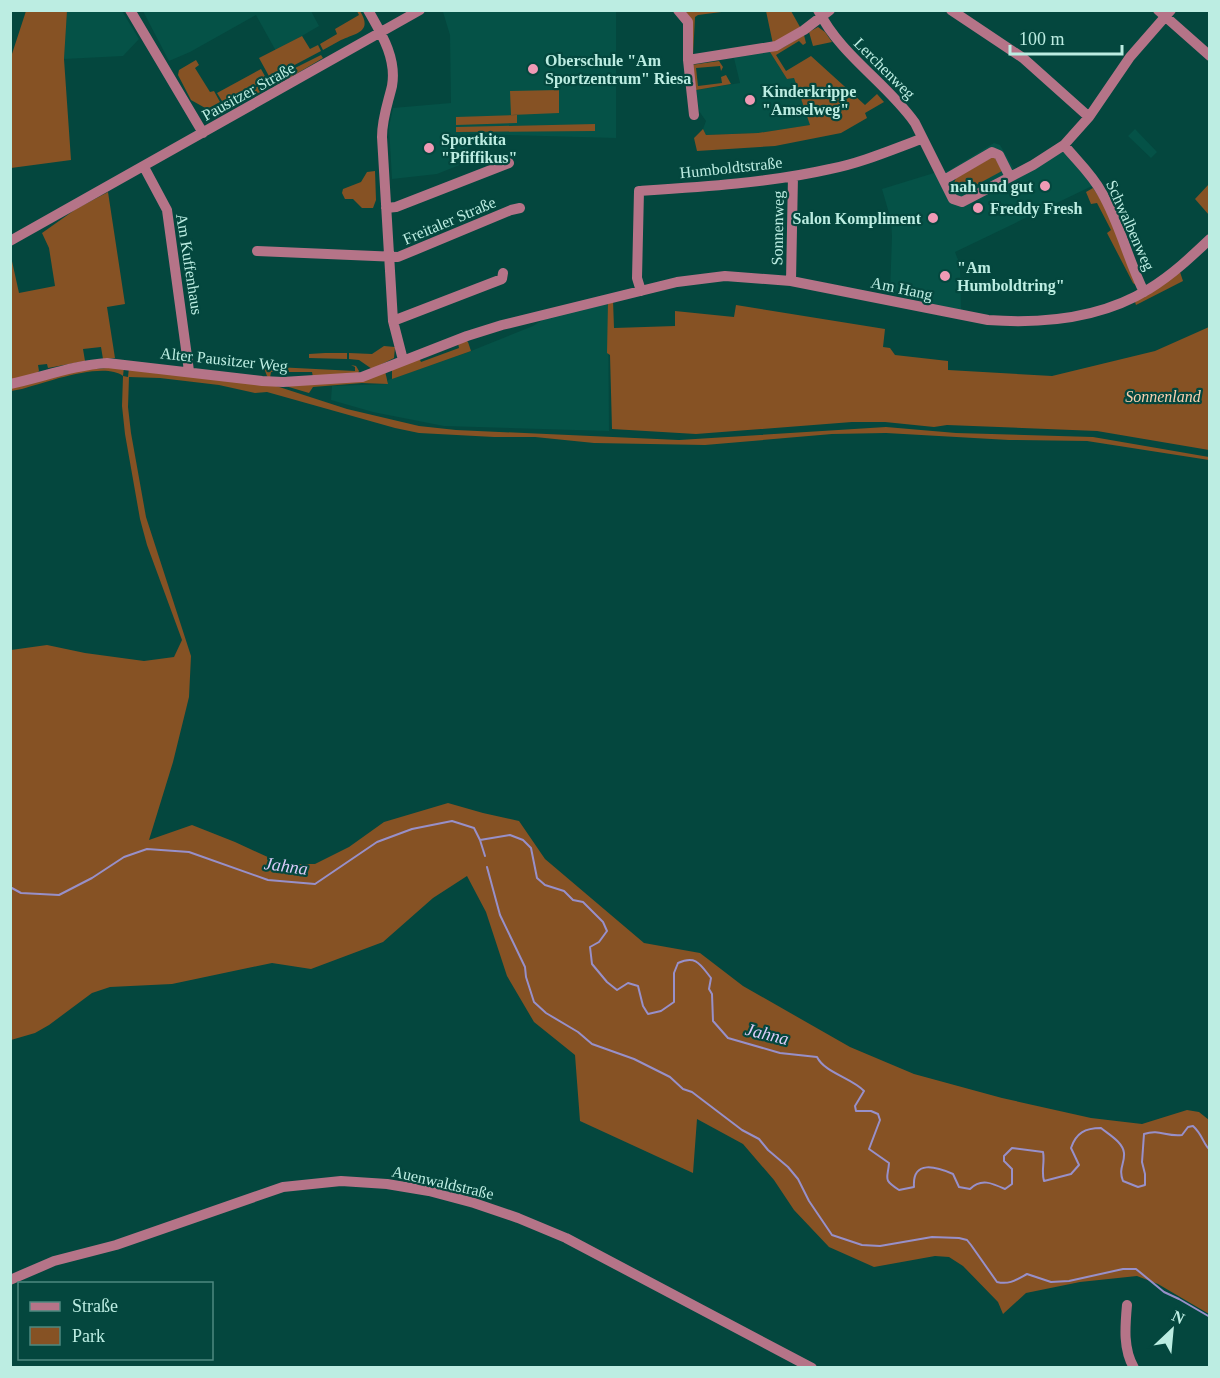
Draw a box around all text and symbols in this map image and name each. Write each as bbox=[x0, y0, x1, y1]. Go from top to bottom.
scale bar bbox=[1010, 18, 1122, 56]
text: 100 m bbox=[1019, 29, 1065, 49]
street label: Lerchenweg bbox=[850, 34, 919, 103]
place label: Oberschule "Am Sportzentrum" Riesa bbox=[545, 52, 691, 88]
street label: Pausitzer Straße bbox=[199, 59, 298, 124]
marker: Oberschule "Am Sportzentrum" Riesa bbox=[526, 62, 540, 76]
place label: Kinderkrippe "Amselweg" bbox=[762, 83, 856, 119]
marker: Kinderkrippe "Amselweg" bbox=[743, 93, 757, 107]
place label: Sportkita "Pfiffikus" bbox=[441, 131, 517, 166]
marker: Sportkita "Pfiffikus" bbox=[422, 141, 436, 155]
street label: Humboldtstraße bbox=[679, 154, 783, 181]
place label: nah und gut bbox=[950, 178, 1034, 196]
street label: Schwalbenweg bbox=[1102, 178, 1158, 273]
marker: nah und gut bbox=[1038, 179, 1052, 193]
street label: Sonnenweg bbox=[768, 191, 788, 265]
street label: Freitaler Straße bbox=[400, 193, 498, 248]
place label: Freddy Fresh bbox=[990, 200, 1082, 218]
marker: Freddy Fresh bbox=[971, 201, 985, 215]
place label: Salon Kompliment bbox=[793, 210, 922, 228]
marker: Salon Kompliment bbox=[926, 211, 940, 225]
street label: Am Kuffenhaus bbox=[173, 212, 206, 316]
place label: "Am Humboldtring" bbox=[957, 259, 1065, 295]
marker: "Am Humboldtring" bbox=[938, 269, 952, 283]
street label: Am Hang bbox=[869, 274, 934, 304]
street label: Alter Pausitzer Weg bbox=[159, 344, 289, 376]
park label: Sonnenland bbox=[1125, 388, 1202, 405]
water label: Jahna bbox=[263, 853, 309, 879]
water label: Jahna bbox=[743, 1019, 791, 1049]
street label: Auenwaldstraße bbox=[390, 1163, 495, 1202]
legend bbox=[18, 1282, 213, 1360]
text: Straße bbox=[72, 1296, 118, 1316]
north arrow bbox=[1142, 1300, 1202, 1360]
text: N bbox=[1169, 1307, 1188, 1327]
text: Park bbox=[72, 1326, 105, 1346]

